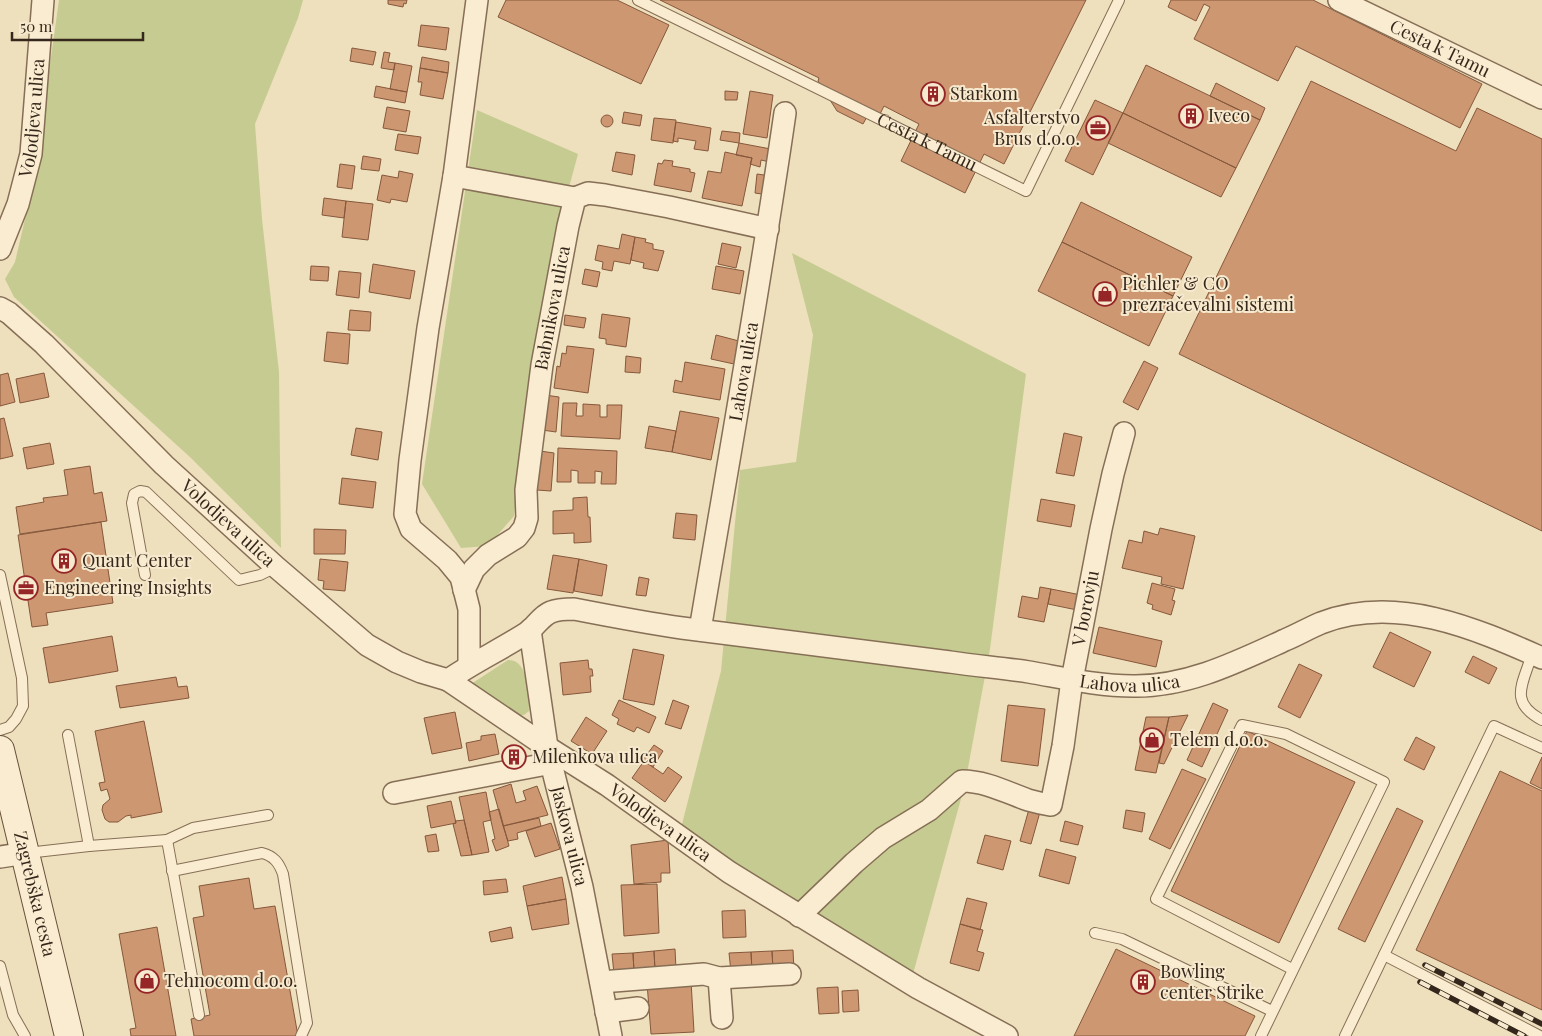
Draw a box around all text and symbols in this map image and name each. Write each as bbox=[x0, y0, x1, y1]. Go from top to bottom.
scale bar bbox=[12, 10, 144, 42]
street label: Cesta k Tamu bbox=[1386, 13, 1495, 82]
text: 50 m bbox=[20, 16, 53, 36]
street label: Volodjeva ulica bbox=[12, 58, 49, 181]
building icon: Starkom bbox=[920, 81, 946, 107]
place label: Starkom bbox=[950, 81, 1018, 105]
building icon: Iveco bbox=[1178, 103, 1204, 129]
place label: Iveco bbox=[1208, 103, 1250, 127]
place label: Asfalterstvo Brus d.o.o. bbox=[983, 105, 1080, 150]
street label: Cesta k Tamu bbox=[873, 107, 982, 176]
office icon: Asfalterstvo Brus d.o.o. bbox=[1085, 115, 1111, 141]
street label: Babnikova ulica bbox=[528, 244, 575, 372]
place label: Pichler & CO prezračevalni sistemi bbox=[1122, 271, 1294, 316]
shop icon: Pichler & CO prezračevalni sistemi bbox=[1092, 281, 1118, 307]
street label: Lahova ulica bbox=[723, 320, 763, 423]
street label: Volodjeva ulica bbox=[176, 473, 281, 572]
building icon: Quant Center bbox=[51, 548, 77, 574]
place label: Quant Center bbox=[82, 548, 192, 572]
street label: V borovju bbox=[1066, 568, 1104, 649]
office icon: Engineering Insights bbox=[13, 575, 39, 601]
place label: Engineering Insights bbox=[44, 575, 212, 599]
street label: Lahova ulica bbox=[1078, 668, 1182, 697]
shop icon: Telem d.o.o. bbox=[1139, 727, 1165, 753]
place label: Telem d.o.o. bbox=[1170, 727, 1268, 751]
building icon: Milenkova ulica bbox=[501, 744, 527, 770]
place label: Milenkova ulica bbox=[532, 744, 657, 768]
street label: Volodjeva ulica bbox=[604, 777, 717, 867]
street label: Jaskova ulica bbox=[546, 782, 594, 888]
street label: Zagrebška cesta bbox=[9, 828, 62, 959]
place label: Bowling center Strike bbox=[1160, 959, 1264, 1004]
shop icon: Tehnocom d.o.o. bbox=[134, 968, 160, 994]
place label: Tehnocom d.o.o. bbox=[164, 968, 298, 992]
building icon: Bowling center Strike bbox=[1130, 969, 1156, 995]

